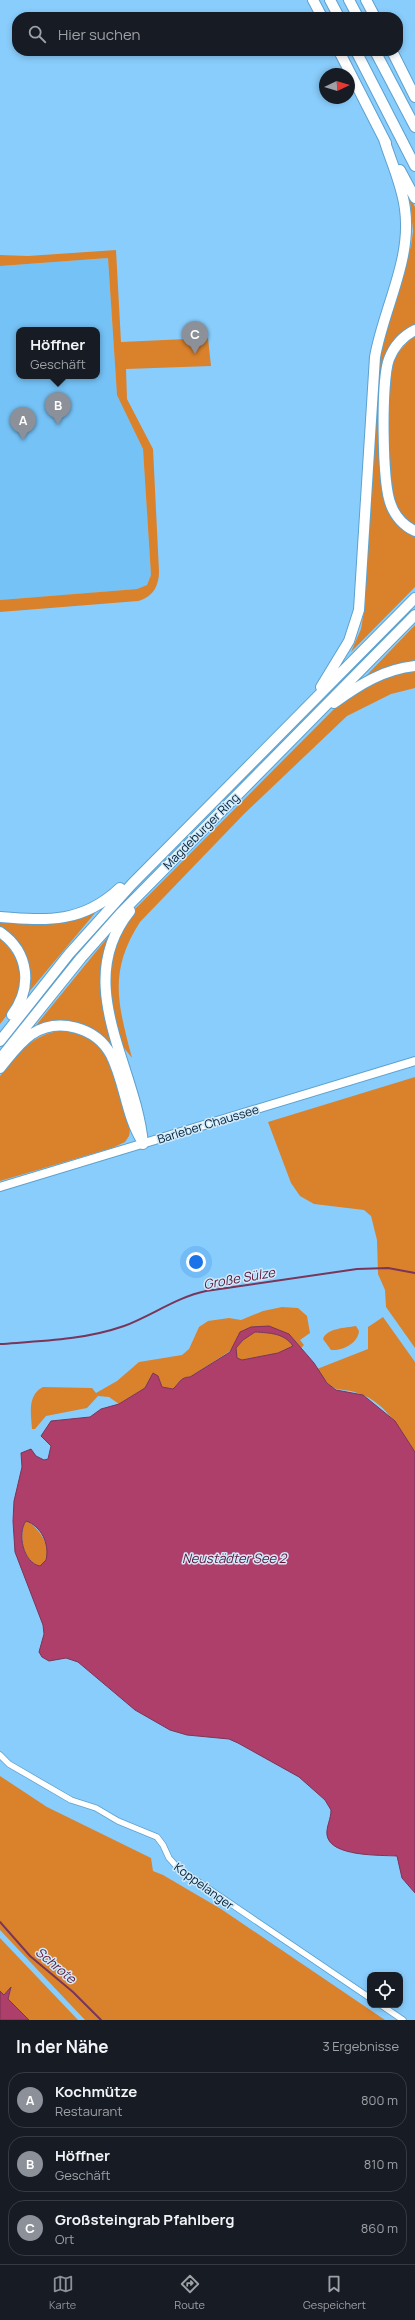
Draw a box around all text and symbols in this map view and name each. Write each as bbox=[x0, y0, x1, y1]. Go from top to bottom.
search box bbox=[12, 12, 403, 56]
icon: search bbox=[26, 23, 48, 45]
text: Hier suchen bbox=[58, 24, 140, 45]
north arrow bbox=[319, 68, 355, 104]
pin: C bbox=[182, 321, 208, 354]
popup bbox=[16, 327, 100, 379]
text: Höffner bbox=[30, 334, 85, 355]
text: Geschäft bbox=[30, 355, 86, 373]
pin: B bbox=[45, 392, 71, 425]
pin: A bbox=[10, 407, 36, 440]
street label: Magdeburger Ring bbox=[159, 789, 243, 873]
street label: Barleber Chaussee bbox=[155, 1100, 261, 1148]
your location bbox=[186, 1252, 206, 1272]
water label: Große Sülze bbox=[202, 1263, 277, 1293]
water label: Neustädter See 2 bbox=[182, 1549, 288, 1567]
street label: Koppelanger bbox=[171, 1859, 238, 1914]
water label: Schrote bbox=[32, 1943, 81, 1988]
map controls bbox=[367, 1972, 403, 2008]
button: locate bbox=[367, 1972, 403, 2008]
text: In der Nähe bbox=[16, 2035, 109, 2058]
text: 3 Ergebnisse bbox=[322, 2037, 399, 2055]
text: Kochmütze bbox=[55, 2081, 137, 2102]
text: A bbox=[26, 2091, 34, 2109]
text: 800 m bbox=[361, 2091, 398, 2109]
text: Restaurant bbox=[55, 2102, 122, 2120]
text: Höffner bbox=[55, 2145, 110, 2166]
text: B bbox=[26, 2155, 34, 2173]
text: 810 m bbox=[364, 2155, 398, 2173]
text: Geschäft bbox=[55, 2166, 111, 2184]
text: Großsteingrab Pfahlberg bbox=[55, 2209, 234, 2230]
text: C bbox=[25, 2219, 35, 2237]
text: 860 m bbox=[361, 2219, 398, 2237]
text: Ort bbox=[55, 2230, 74, 2248]
tab: Karte bbox=[49, 2273, 76, 2312]
tab: Route bbox=[174, 2273, 205, 2312]
tab: Gespeichert bbox=[303, 2273, 366, 2312]

